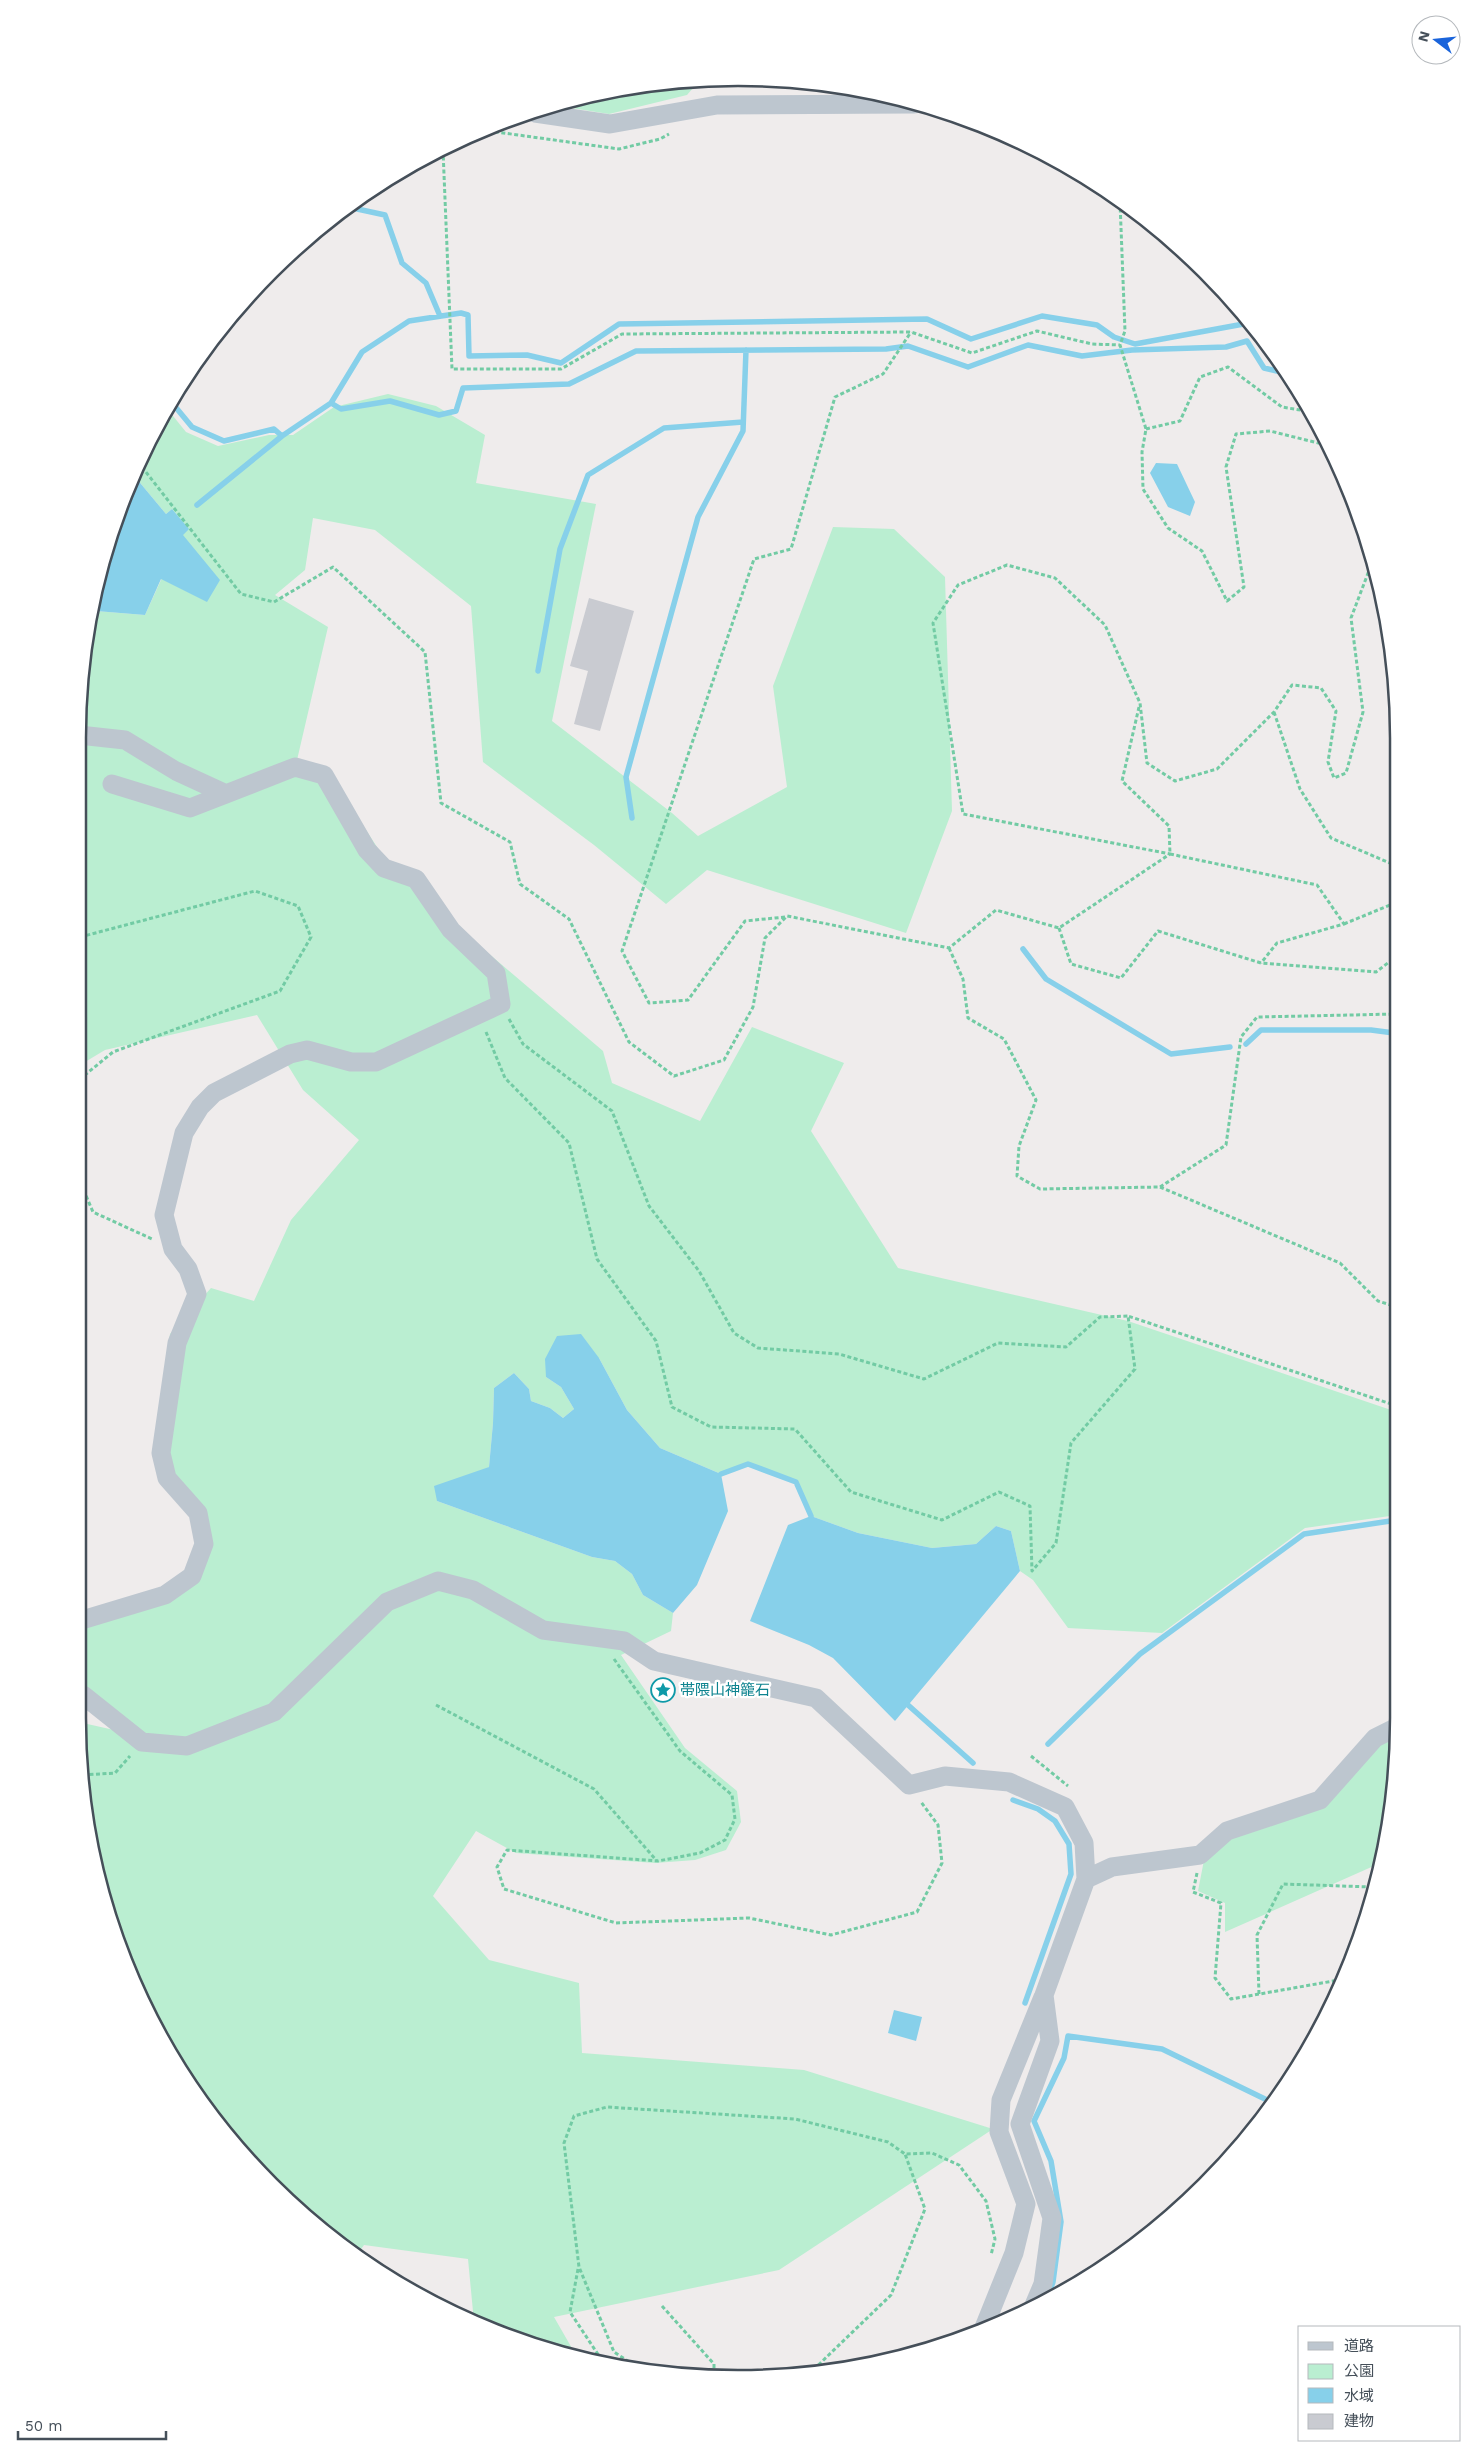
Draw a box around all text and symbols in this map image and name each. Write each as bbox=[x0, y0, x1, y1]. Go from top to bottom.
north arrow bbox=[1411, 15, 1461, 65]
text: N bbox=[1414, 29, 1433, 44]
place icon: 帯隈山神籠石 bbox=[650, 1677, 676, 1703]
place label: 帯隈山神籠石 bbox=[680, 1681, 770, 1699]
legend bbox=[1298, 2326, 1461, 2441]
text: 道路 bbox=[1344, 2337, 1374, 2355]
text: 公園 bbox=[1344, 2362, 1374, 2380]
text: 水域 bbox=[1344, 2387, 1374, 2405]
scale bar bbox=[18, 2408, 165, 2440]
text: 建物 bbox=[1344, 2412, 1374, 2430]
text: 50 m bbox=[25, 2417, 62, 2435]

